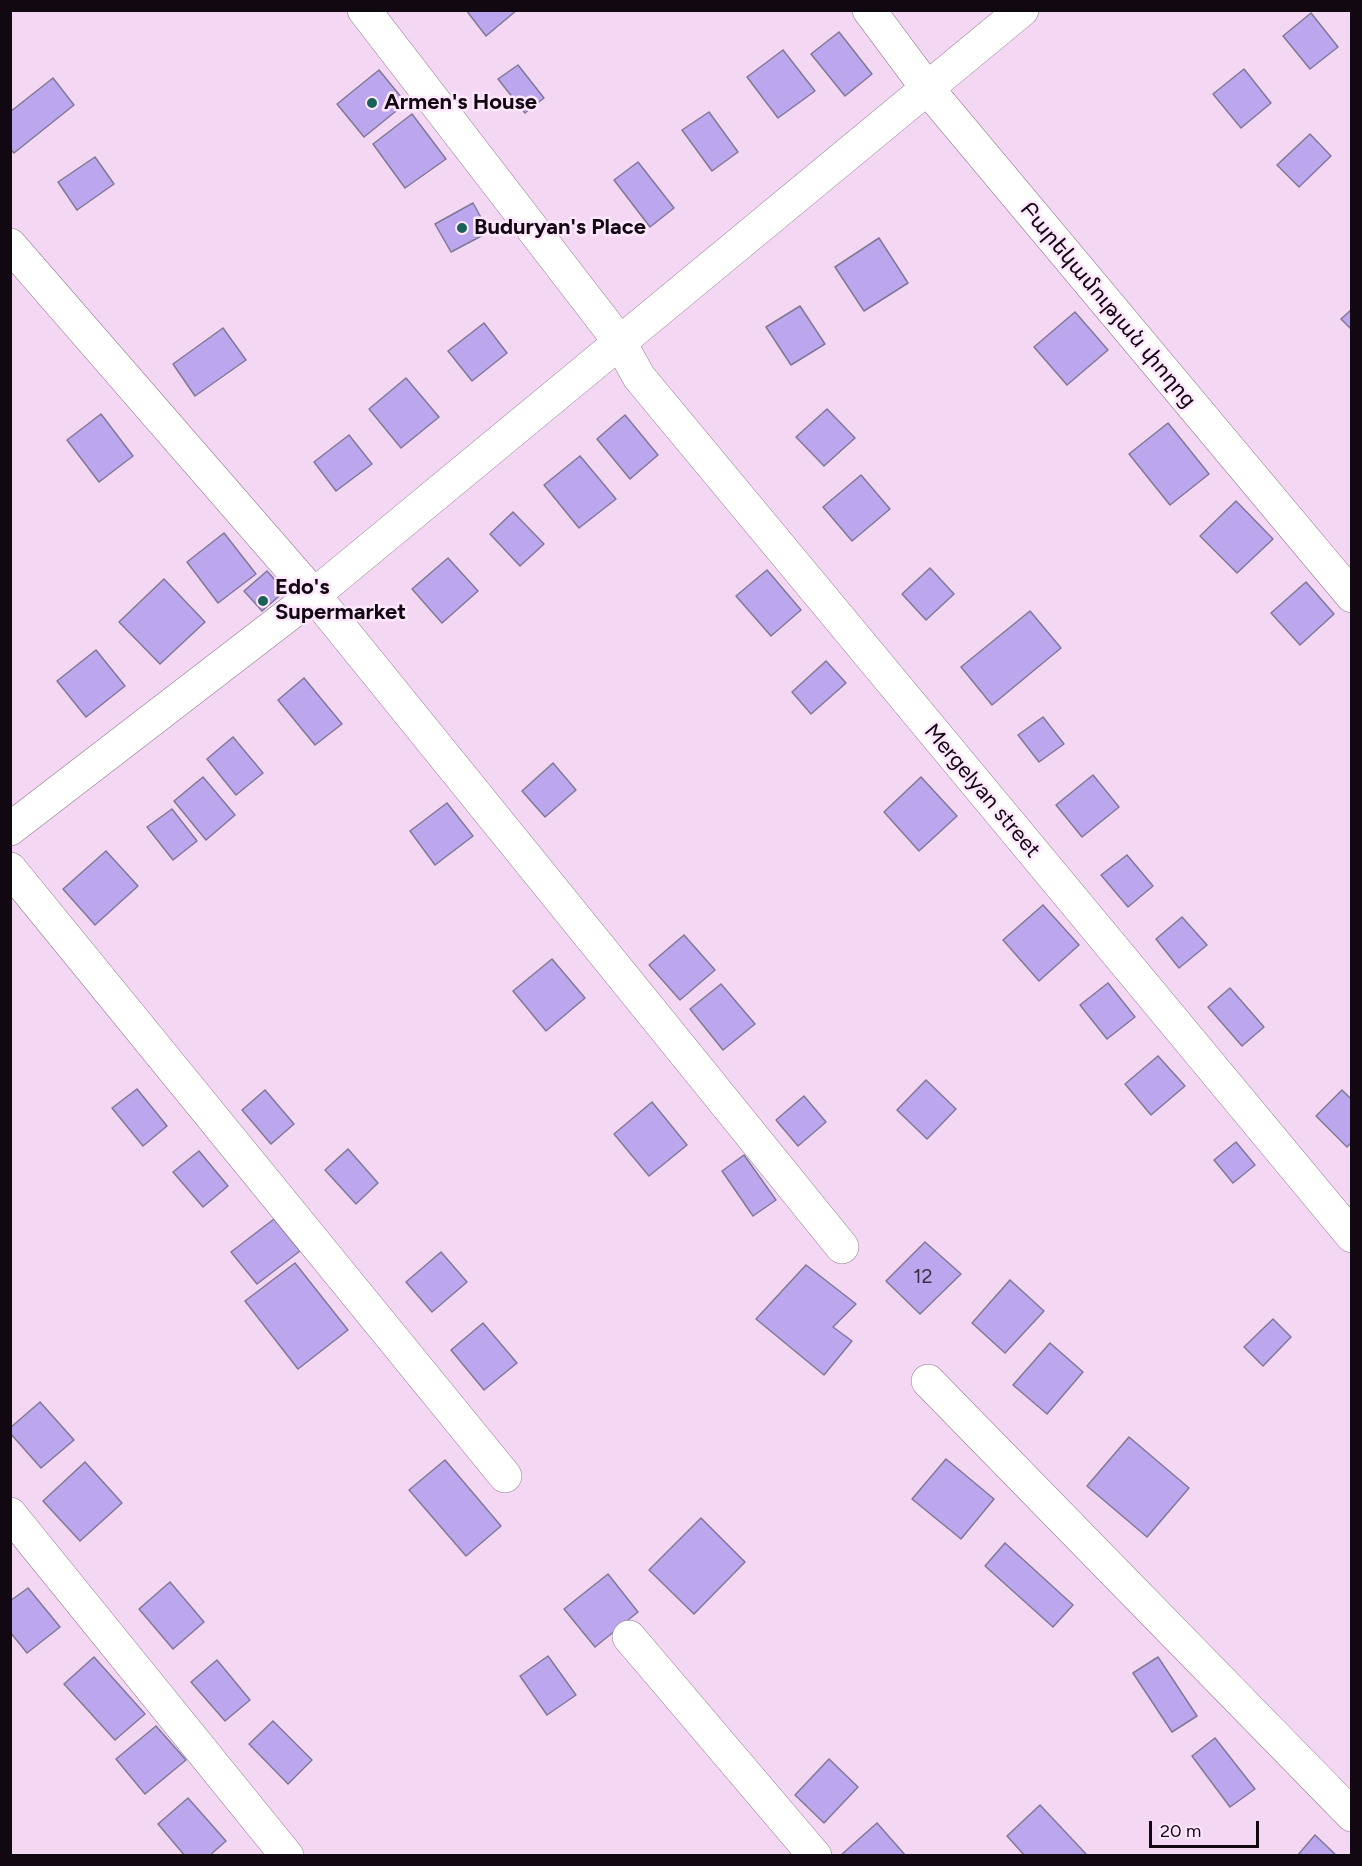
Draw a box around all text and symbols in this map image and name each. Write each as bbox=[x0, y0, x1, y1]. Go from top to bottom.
place label: Armen's House bbox=[384, 90, 537, 116]
marker: Armen's House bbox=[365, 96, 379, 110]
street label: Բարեկամության փողոց bbox=[1014, 197, 1202, 413]
place label: Buduryan's Place bbox=[474, 215, 646, 241]
marker: Buduryan's Place bbox=[455, 221, 469, 235]
place label: Edo's Supermarket bbox=[275, 575, 406, 626]
marker: Edo's Supermarket bbox=[256, 594, 270, 608]
street label: Mergelyan street bbox=[918, 719, 1046, 863]
house number: 12 bbox=[913, 1265, 933, 1289]
scale bar bbox=[1152, 1809, 1262, 1847]
text: 20 m bbox=[1160, 1820, 1201, 1842]

